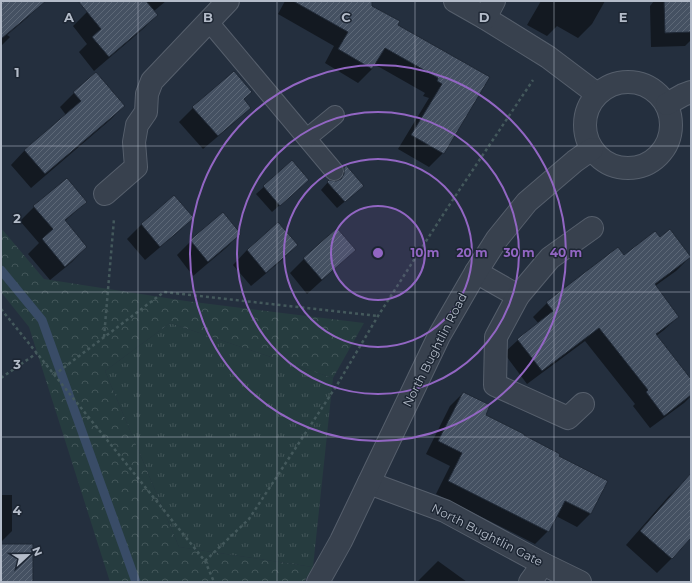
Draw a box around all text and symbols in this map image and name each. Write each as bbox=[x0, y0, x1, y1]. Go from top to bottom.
text: A bbox=[63, 9, 75, 25]
text: B bbox=[203, 9, 213, 25]
text: C bbox=[341, 9, 351, 25]
text: D bbox=[479, 9, 490, 25]
text: E bbox=[619, 9, 628, 25]
text: 1 bbox=[14, 64, 20, 80]
text: 2 bbox=[13, 210, 21, 226]
text: 10 m bbox=[411, 245, 439, 260]
text: 20 m bbox=[456, 245, 488, 260]
text: 30 m bbox=[502, 245, 535, 260]
text: 40 m bbox=[550, 245, 582, 260]
centre of rings bbox=[371, 246, 385, 260]
street label: North Bughtlin Road bbox=[399, 290, 470, 409]
text: 3 bbox=[12, 356, 21, 372]
street label: North Bughtlin Gate bbox=[429, 500, 545, 569]
text: 4 bbox=[13, 502, 22, 518]
north arrow bbox=[8, 535, 48, 575]
text: N bbox=[29, 545, 45, 558]

